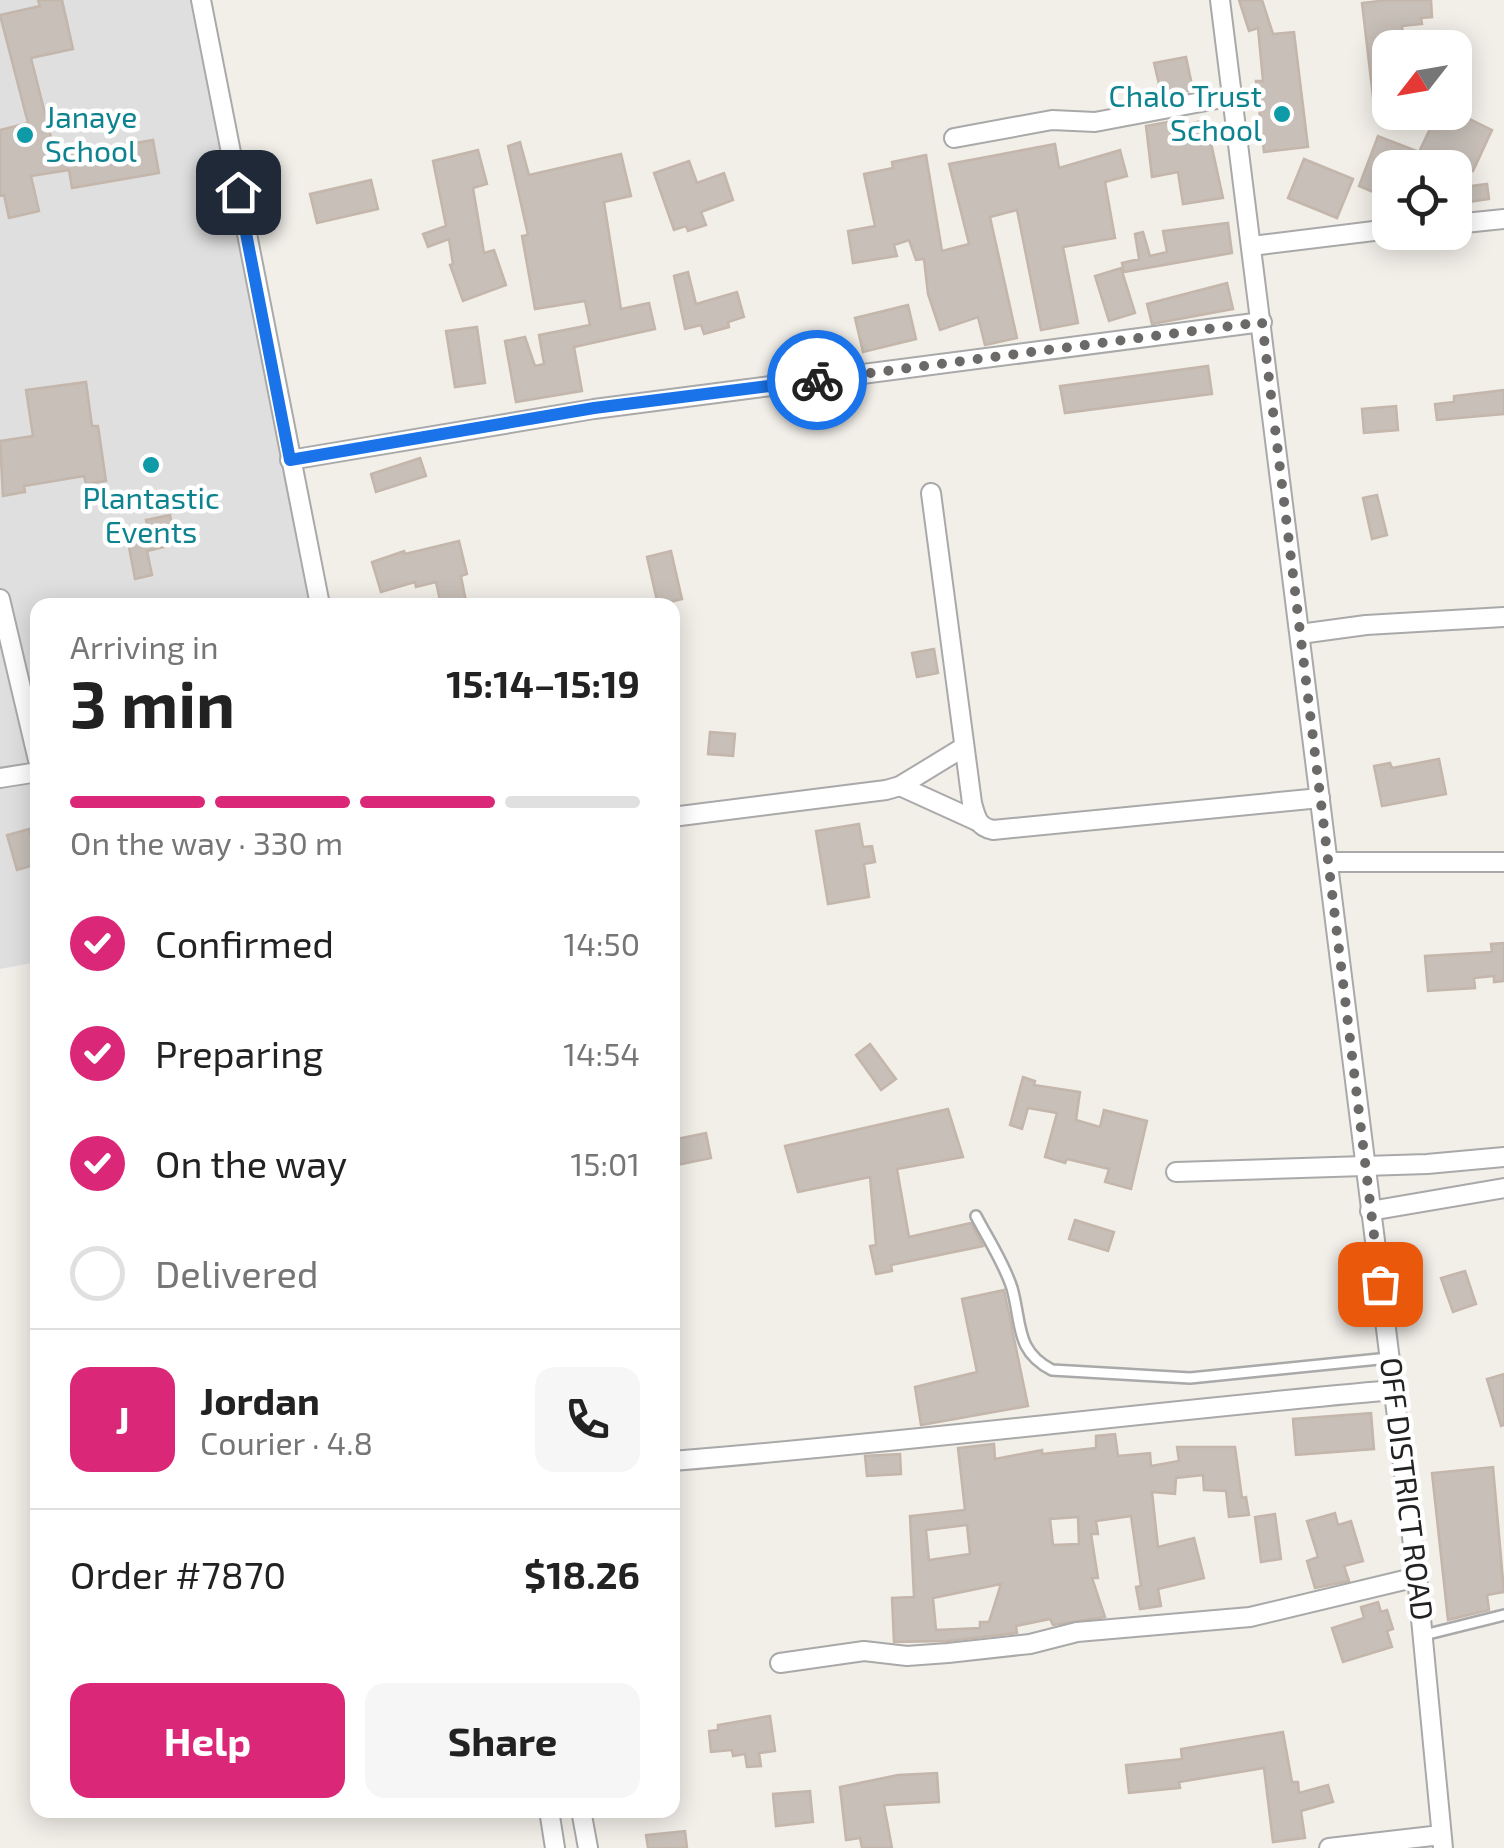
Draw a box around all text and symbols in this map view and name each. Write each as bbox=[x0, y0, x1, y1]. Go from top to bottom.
north arrow bbox=[1372, 30, 1472, 130]
map controls bbox=[1372, 30, 1472, 250]
place label: Chalo Trust School bbox=[1109, 77, 1262, 147]
place label: Janaye School bbox=[45, 98, 137, 168]
marker: Chalo Trust School bbox=[1271, 103, 1293, 125]
marker: Janaye School bbox=[14, 124, 36, 146]
pin bbox=[196, 150, 281, 235]
button: locate bbox=[1372, 150, 1472, 250]
icon: home bbox=[211, 165, 266, 220]
courier bbox=[767, 330, 867, 430]
icon: bike bbox=[790, 353, 845, 408]
marker: Plantastic Events bbox=[140, 454, 162, 476]
place label: Plantastic Events bbox=[82, 479, 220, 549]
text: Arriving in bbox=[70, 627, 219, 665]
text: 15:14–15:19 bbox=[446, 660, 640, 706]
text: 3 min bbox=[70, 663, 235, 741]
text: On the way · 330 m bbox=[70, 823, 343, 861]
icon: check bbox=[70, 916, 125, 971]
text: Confirmed bbox=[155, 920, 334, 966]
text: 14:50 bbox=[564, 924, 640, 962]
icon: check bbox=[70, 1026, 125, 1081]
text: Preparing bbox=[155, 1030, 323, 1076]
text: 14:54 bbox=[563, 1034, 640, 1072]
icon: check bbox=[70, 1136, 125, 1191]
text: On the way bbox=[155, 1140, 347, 1186]
text: 15:01 bbox=[571, 1144, 640, 1182]
pin bbox=[1338, 1242, 1423, 1327]
text: Delivered bbox=[155, 1250, 319, 1296]
icon: bag bbox=[1353, 1257, 1408, 1312]
street label: OFF DISTRICT ROAD bbox=[1374, 1355, 1442, 1622]
button: phone bbox=[535, 1367, 640, 1472]
text: Jordan bbox=[200, 1377, 320, 1423]
text: J bbox=[115, 1396, 130, 1442]
text: Courier · 4.8 bbox=[200, 1423, 373, 1461]
text: Order #7870 bbox=[70, 1551, 286, 1597]
text: $18.26 bbox=[524, 1551, 640, 1597]
button: Help bbox=[70, 1683, 345, 1798]
button: Share bbox=[365, 1683, 640, 1798]

